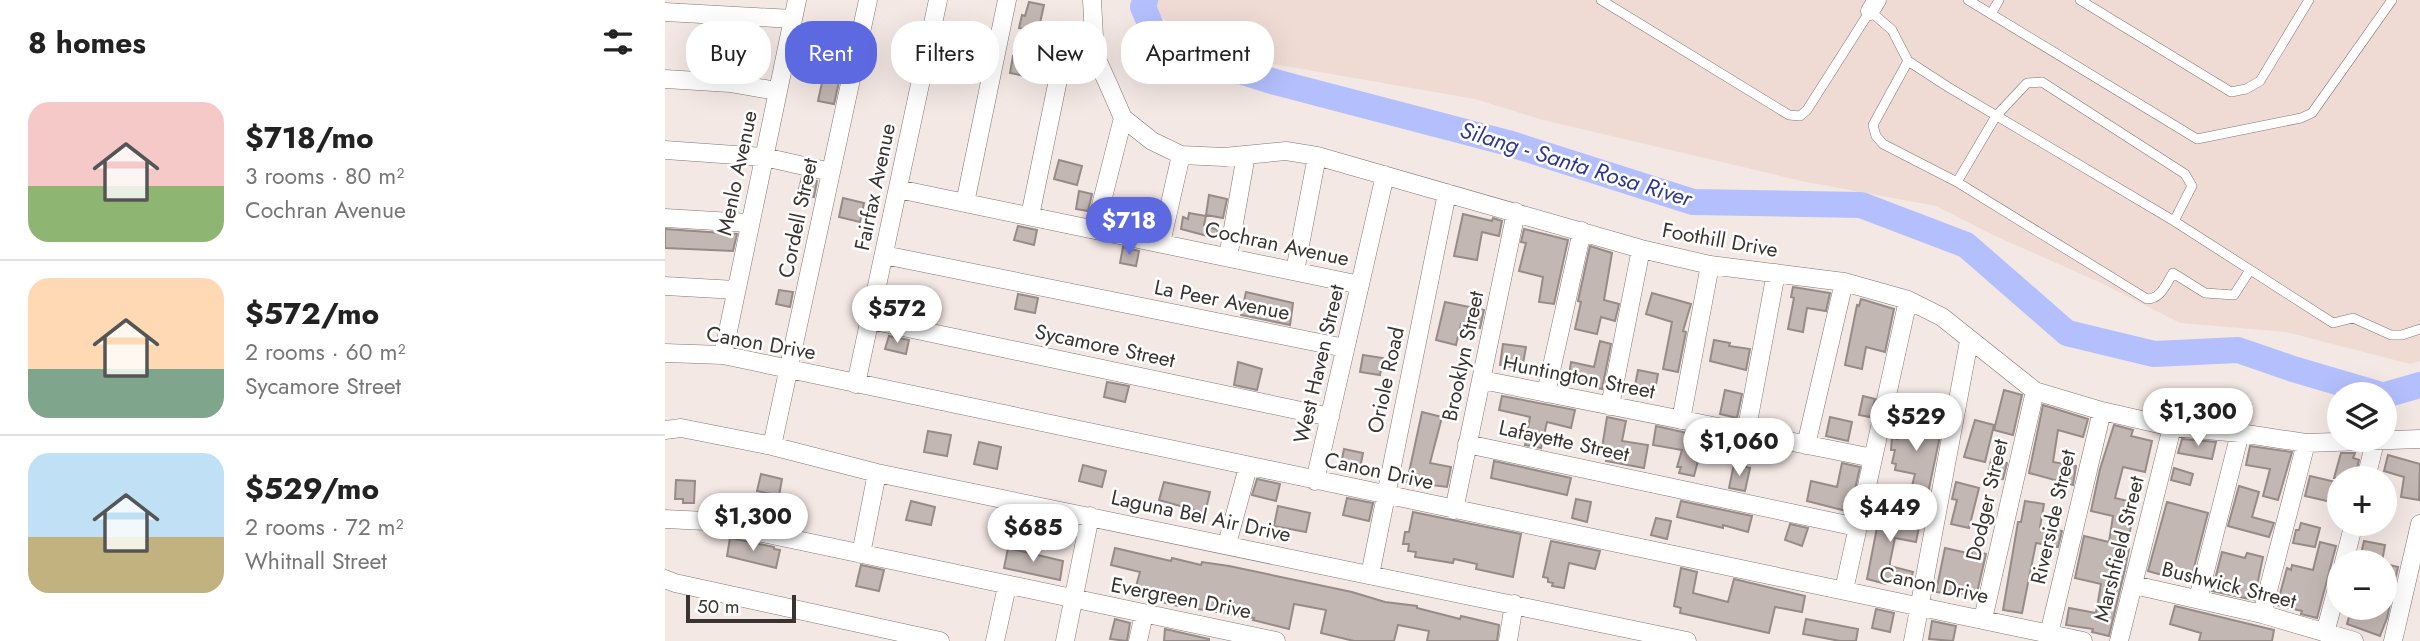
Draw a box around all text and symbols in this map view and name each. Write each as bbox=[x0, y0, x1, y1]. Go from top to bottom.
text: 8 homes bbox=[28, 21, 146, 64]
chip: Buy bbox=[686, 21, 771, 84]
chip: Rent bbox=[785, 21, 877, 84]
chip: Filters bbox=[891, 21, 999, 84]
chip: New bbox=[1013, 21, 1107, 84]
chip: Apartment bbox=[1121, 21, 1274, 84]
icon: filters bbox=[599, 23, 637, 61]
street label: Menlo Avenue bbox=[709, 108, 765, 238]
water label: Silang - Santa Rosa River bbox=[1456, 113, 1697, 216]
text: $718/mo bbox=[245, 116, 374, 159]
street label: Fairfax Avenue bbox=[847, 120, 903, 253]
icon: home bbox=[84, 130, 168, 214]
street label: Cordell Street bbox=[771, 155, 825, 281]
text: 3 rooms · 80 m² bbox=[245, 159, 404, 193]
text: Cochran Avenue bbox=[245, 193, 406, 227]
pin: $718 bbox=[1088, 198, 1170, 257]
text: $718 bbox=[1102, 203, 1156, 237]
street label: Cochran Avenue bbox=[1202, 214, 1352, 274]
street label: Foothill Drive bbox=[1660, 215, 1780, 265]
street label: La Peer Avenue bbox=[1152, 272, 1292, 328]
street label: West Haven Street bbox=[1286, 282, 1352, 446]
pin: $572 bbox=[856, 286, 938, 345]
street label: Brooklyn Street bbox=[1435, 288, 1491, 424]
text: $572 bbox=[868, 291, 926, 325]
text: $572/mo bbox=[245, 292, 379, 335]
icon: home bbox=[84, 306, 168, 390]
street label: Sycamore Street bbox=[1032, 317, 1178, 375]
street label: Canon Drive bbox=[704, 319, 818, 367]
street label: Oriole Road bbox=[1360, 324, 1412, 436]
text: 2 rooms · 60 m² bbox=[245, 335, 405, 369]
street label: Huntington Street bbox=[1500, 348, 1658, 406]
text: Sycamore Street bbox=[245, 369, 401, 403]
map controls bbox=[2327, 382, 2397, 620]
button: layers bbox=[2327, 382, 2397, 452]
pin: $1,300 bbox=[2141, 388, 2255, 448]
pin: $529 bbox=[1875, 393, 1957, 453]
text: $1,300 bbox=[2159, 394, 2237, 428]
text: $529 bbox=[1886, 399, 1946, 433]
street label: Lafayette Street bbox=[1496, 413, 1632, 469]
pin: $1,060 bbox=[1682, 419, 1796, 478]
text: $1,060 bbox=[1699, 424, 1779, 458]
street label: Dodger Street bbox=[1958, 436, 2016, 564]
street label: Canon Drive bbox=[1322, 445, 1437, 497]
street label: Riverside Street bbox=[2023, 447, 2083, 587]
button: + bbox=[2327, 466, 2397, 536]
text: $529/mo bbox=[245, 467, 379, 510]
street label: Marshfield Street bbox=[2086, 473, 2152, 625]
icon: home bbox=[84, 481, 168, 565]
street label: Laguna Bel Air Drive bbox=[1108, 482, 1294, 550]
pin: $449 bbox=[1849, 484, 1931, 544]
text: $449 bbox=[1859, 490, 1921, 524]
pin: $1,300 bbox=[696, 494, 810, 553]
text: $1,300 bbox=[714, 499, 792, 533]
pin: $685 bbox=[992, 504, 1074, 564]
text: 2 rooms · 72 m² bbox=[245, 510, 404, 544]
text: $685 bbox=[1004, 510, 1062, 544]
text: Whitnall Street bbox=[245, 544, 387, 578]
button: − bbox=[2327, 550, 2397, 620]
street label: Bushwick Street bbox=[2159, 554, 2299, 616]
street label: Canon Drive bbox=[1877, 559, 1992, 611]
street label: Evergreen Drive bbox=[1108, 570, 1254, 626]
scale bar bbox=[686, 592, 796, 624]
text: 50 m bbox=[697, 593, 740, 620]

